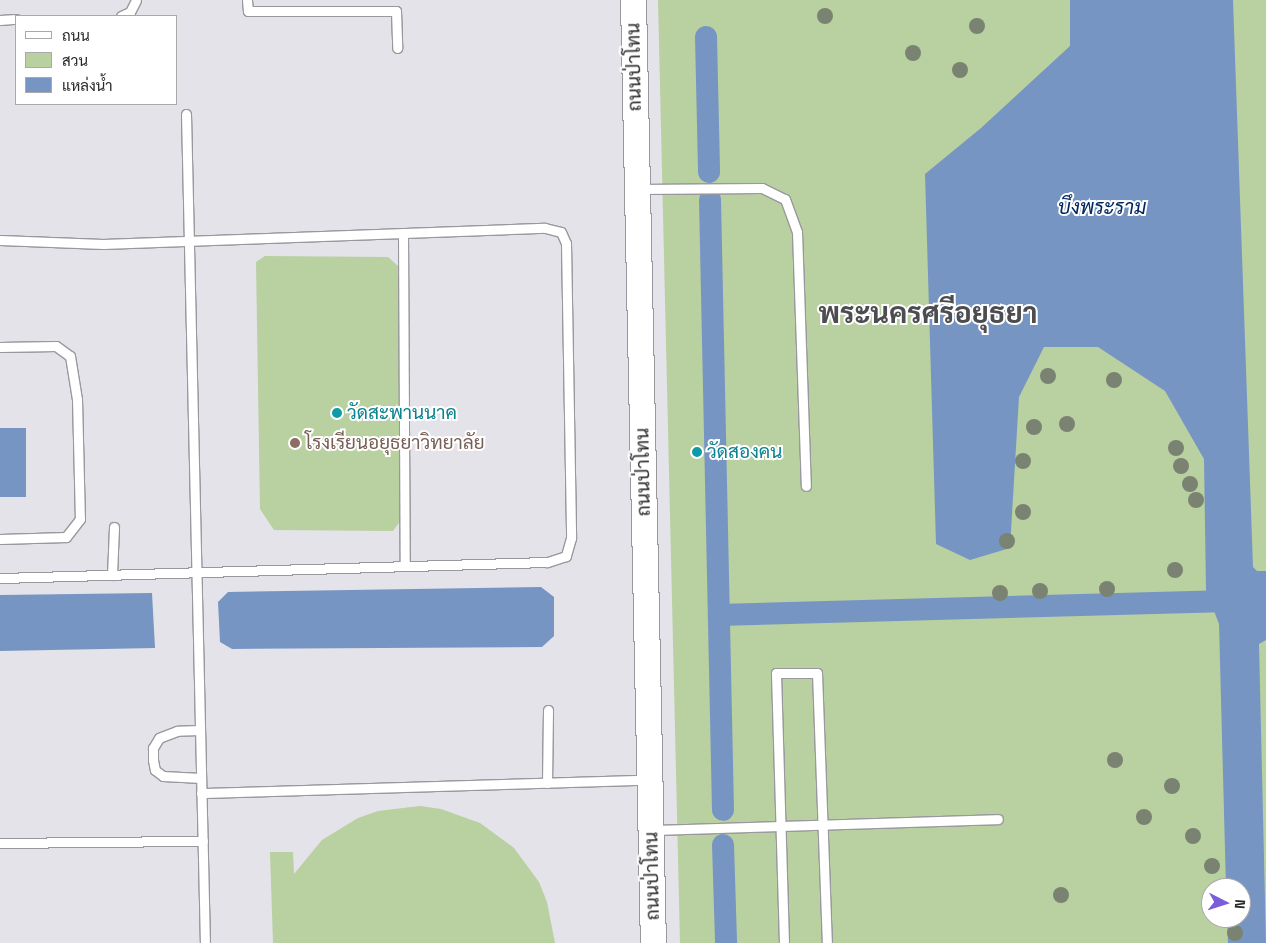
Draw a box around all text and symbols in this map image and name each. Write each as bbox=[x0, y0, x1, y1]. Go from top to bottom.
legend bbox=[15, 15, 178, 105]
street label: ถนนป่าโทน bbox=[622, 22, 646, 112]
text: ถนน bbox=[62, 26, 90, 45]
text: สวน bbox=[62, 51, 88, 70]
text: แหล่งน้ำ bbox=[62, 76, 113, 95]
water label: บึงพระราม bbox=[1058, 195, 1146, 219]
district label: พระนครศรีอยุธยา bbox=[819, 296, 1037, 330]
place label: วัดสะพานนาค bbox=[347, 402, 457, 424]
marker: วัดสะพานนาค bbox=[331, 407, 343, 419]
street label: ถนนป่าโทน bbox=[631, 427, 655, 517]
place label: โรงเรียนอยุธยาวิทยาลัย bbox=[305, 432, 485, 454]
marker: โรงเรียนอยุธยาวิทยาลัย bbox=[289, 437, 301, 449]
place label: วัดสองคน bbox=[707, 441, 782, 463]
marker: วัดสองคน bbox=[691, 446, 703, 458]
street label: ถนนป่าโทน bbox=[640, 831, 664, 921]
north arrow bbox=[1201, 878, 1251, 928]
text: N bbox=[1231, 899, 1249, 910]

